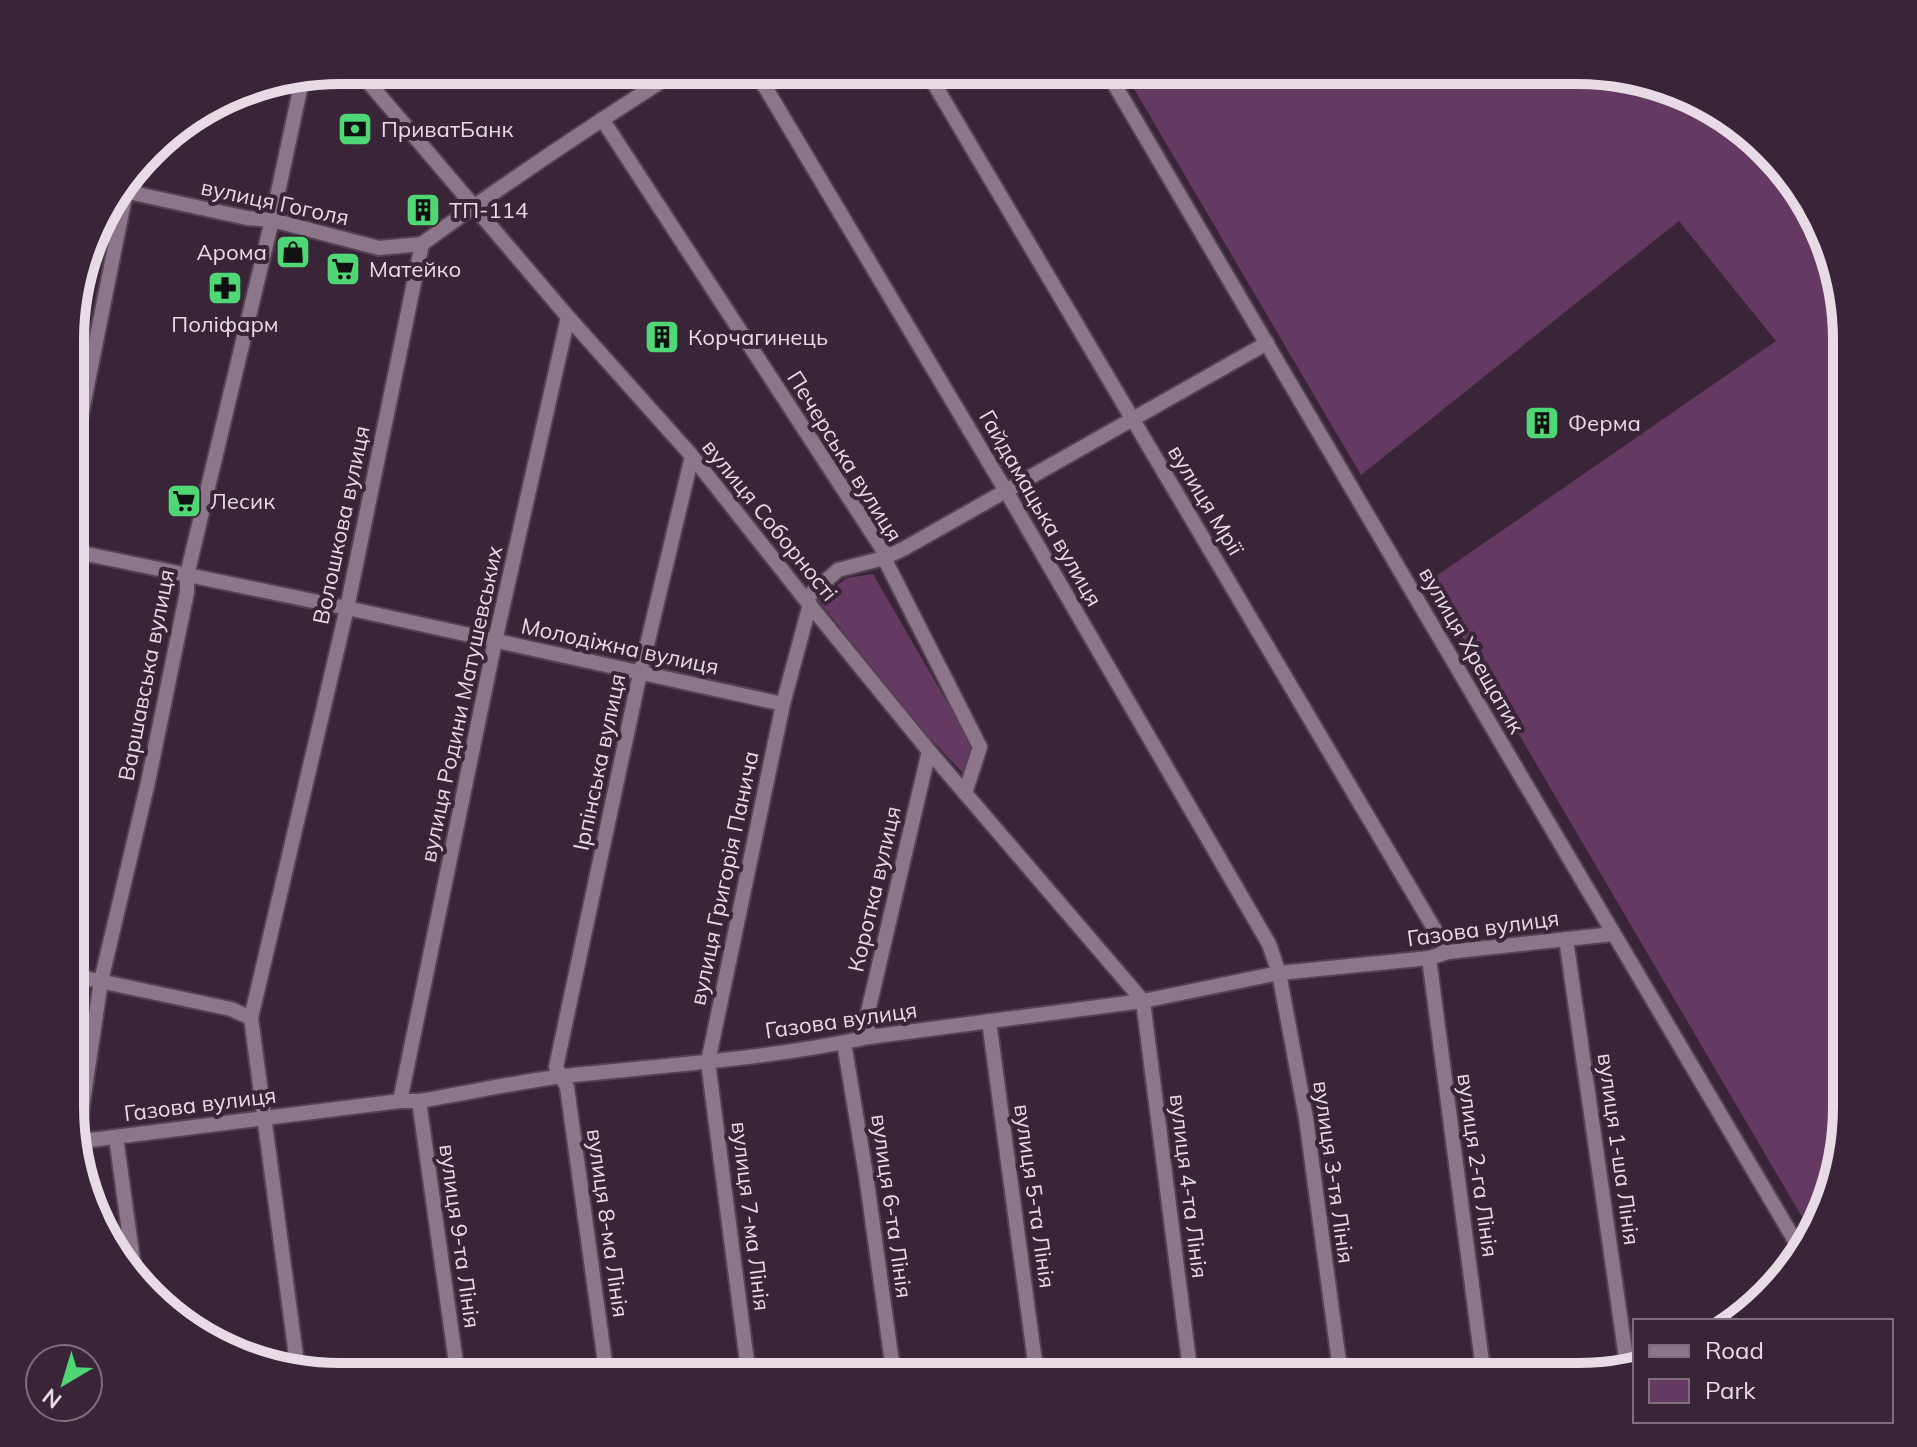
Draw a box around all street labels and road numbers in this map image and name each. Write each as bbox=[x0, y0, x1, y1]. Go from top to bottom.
street label: вулиця Гоголя bbox=[198, 173, 352, 231]
street label: Печерська вулиця bbox=[781, 365, 909, 547]
street label: Гайдамацька вулиця bbox=[973, 405, 1109, 611]
street label: Волошкова вулиця bbox=[306, 423, 376, 627]
street label: вулиця Соборності bbox=[696, 434, 844, 606]
street label: вулиця Мрії bbox=[1162, 440, 1250, 561]
street label: вулиця Родини Матушевських bbox=[414, 543, 508, 865]
street label: вулиця Хрещатик bbox=[1413, 562, 1531, 738]
street label: Варшавська вулиця bbox=[112, 567, 180, 783]
street label: Молодіжна вулиця bbox=[519, 611, 721, 681]
street label: Ірпінська вулиця bbox=[567, 671, 631, 853]
street label: вулиця Григорія Панича bbox=[683, 748, 765, 1008]
street label: Коротка вулиця bbox=[841, 803, 907, 975]
street label: Газова вулиця bbox=[1405, 903, 1561, 953]
street label: Газова вулиця bbox=[763, 995, 919, 1045]
street label: вулиця 1-ша Лінія bbox=[1592, 1051, 1646, 1247]
street label: вулиця 2-га Лінія bbox=[1451, 1071, 1505, 1259]
street label: вулиця 3-тя Лінія bbox=[1307, 1079, 1361, 1265]
street label: Газова вулиця bbox=[122, 1081, 278, 1127]
street label: вулиця 4-та Лінія bbox=[1164, 1092, 1214, 1280]
street label: вулиця 5-та Лінія bbox=[1008, 1102, 1062, 1290]
street label: вулиця 6-та Лінія bbox=[865, 1112, 919, 1300]
street label: вулиця 7-ма Лінія bbox=[726, 1120, 776, 1312]
street label: вулиця 8-ма Лінія bbox=[581, 1127, 635, 1319]
street label: вулиця 9-та Лінія bbox=[433, 1142, 487, 1330]

